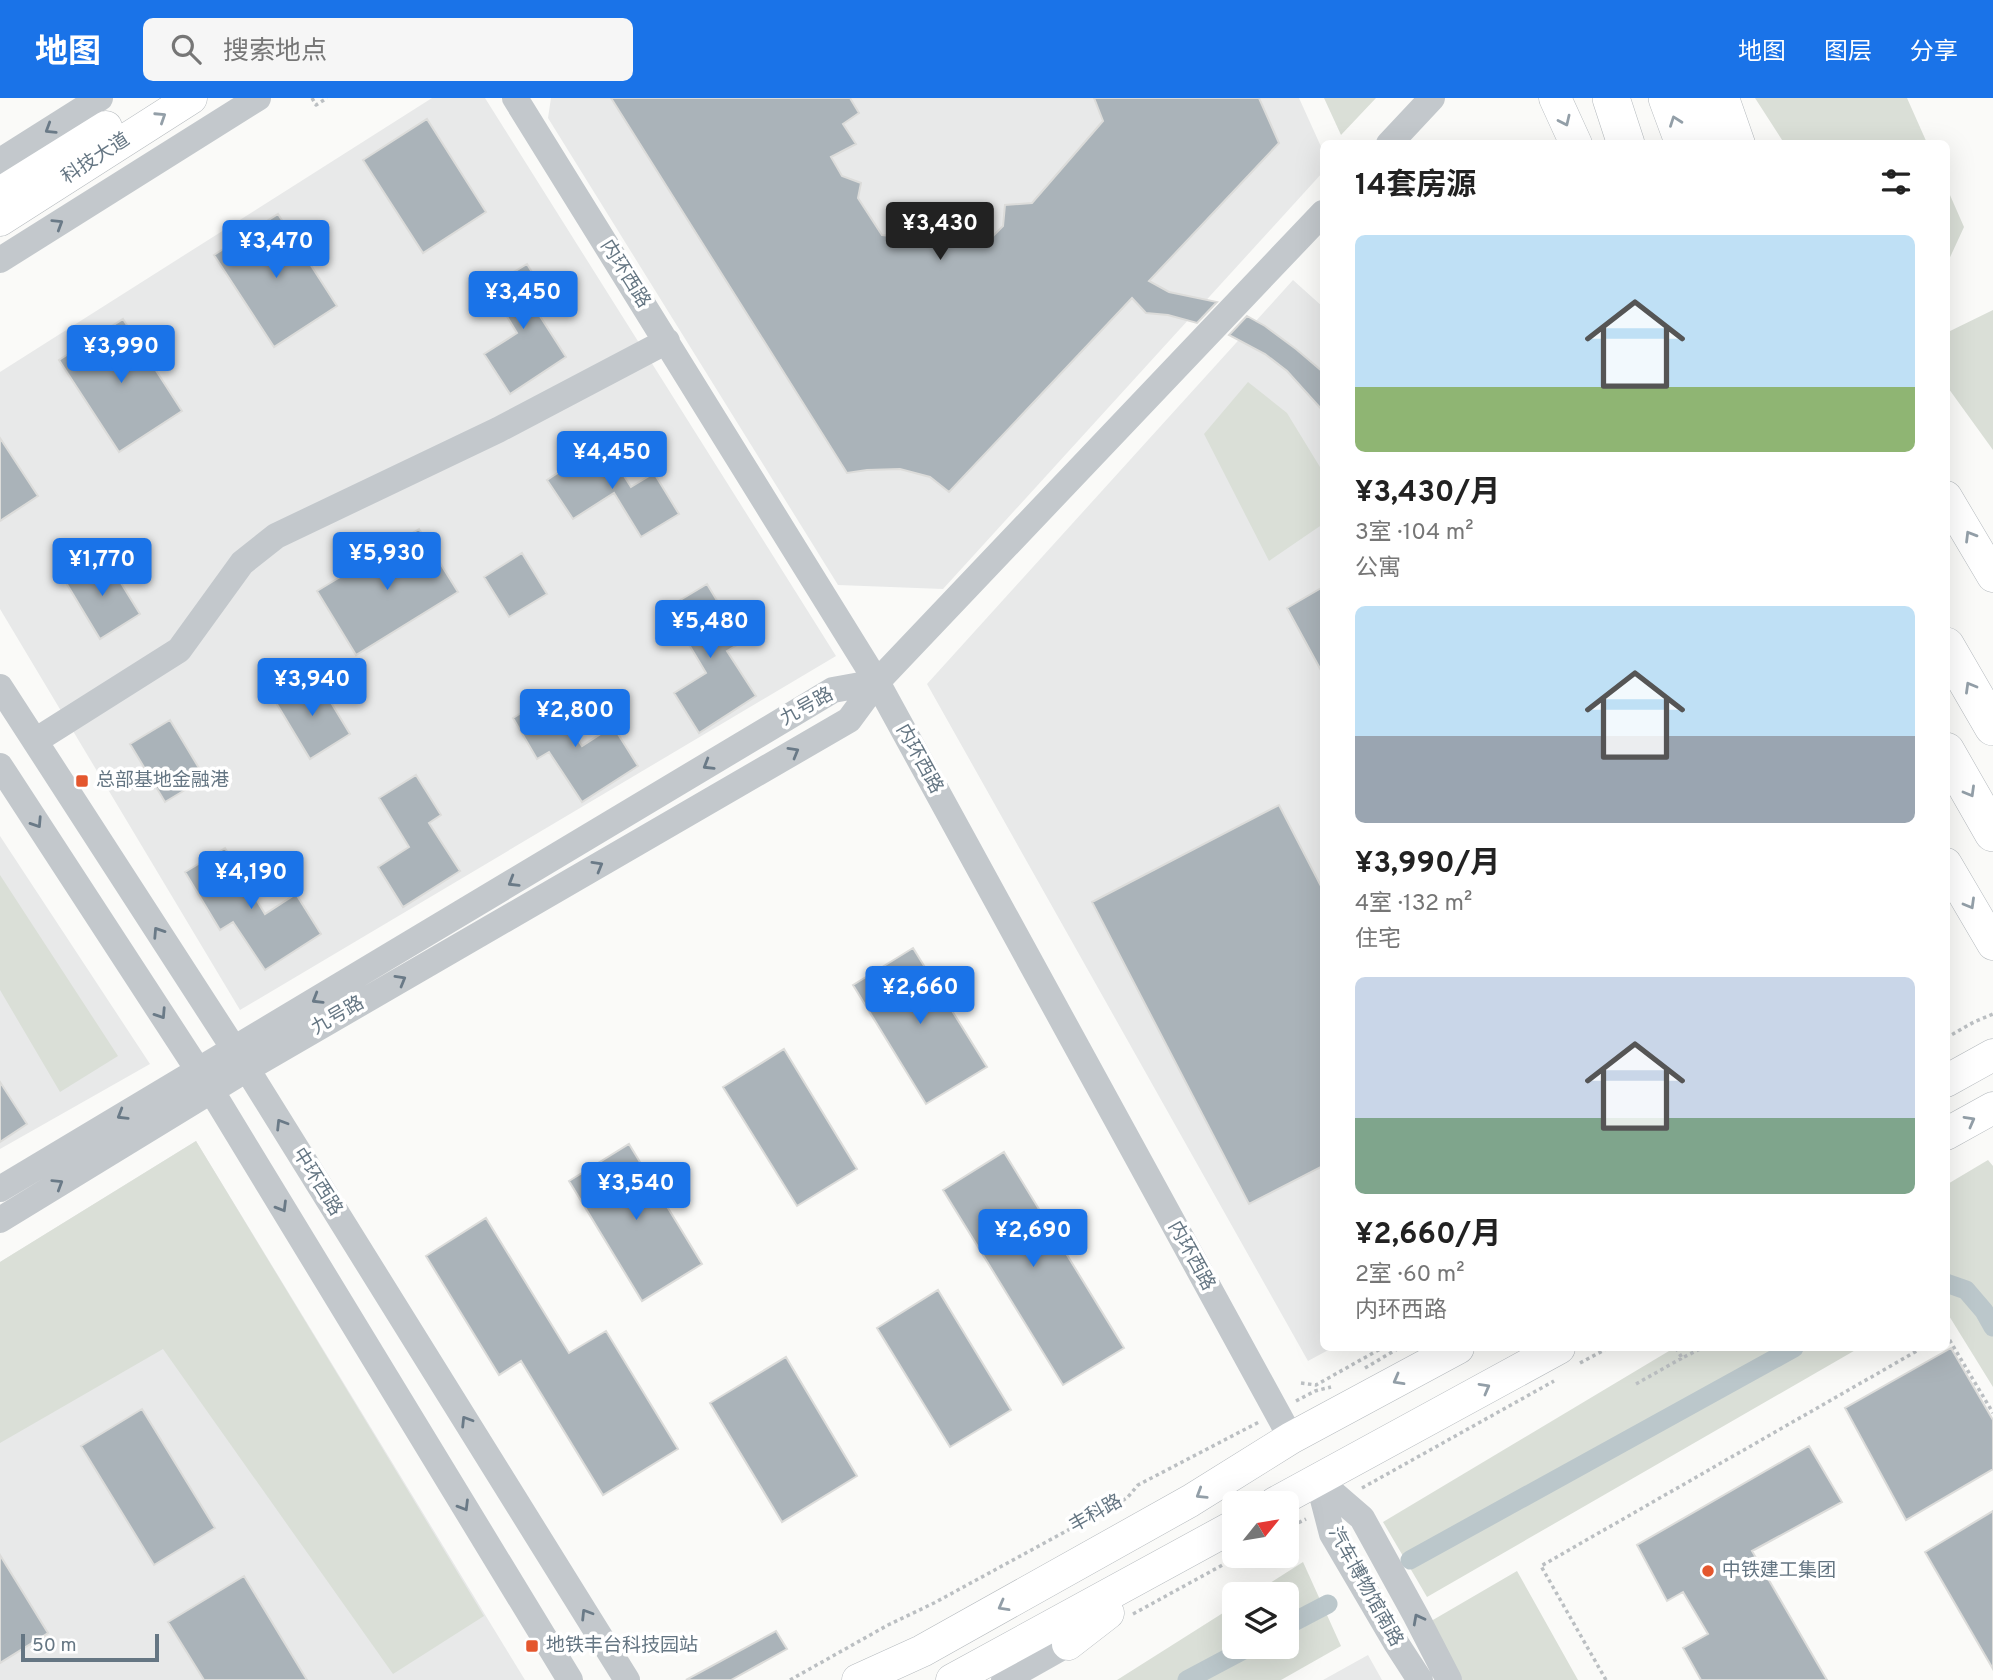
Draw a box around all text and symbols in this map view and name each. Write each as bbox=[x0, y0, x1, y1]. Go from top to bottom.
search box bbox=[143, 18, 633, 81]
icon: search bbox=[167, 30, 205, 68]
text: 地图 bbox=[35, 33, 101, 75]
text: 搜索地点 bbox=[223, 36, 327, 69]
text: 地图 bbox=[1738, 38, 1786, 68]
text: 图层 bbox=[1824, 38, 1872, 68]
text: 分享 bbox=[1910, 38, 1958, 68]
one-way arrow bbox=[153, 113, 166, 126]
one-way arrow bbox=[1557, 114, 1571, 126]
one-way arrow bbox=[1670, 115, 1684, 127]
one-way arrow bbox=[44, 121, 57, 134]
street label: 科技大道 bbox=[58, 128, 134, 190]
icon: filters bbox=[1877, 163, 1915, 201]
text: 14套房源 bbox=[1355, 168, 1476, 205]
pin: ¥3,430 bbox=[883, 202, 997, 262]
text: ¥3,430 bbox=[902, 210, 978, 239]
one-way arrow bbox=[50, 219, 63, 232]
pin: ¥3,470 bbox=[219, 220, 333, 280]
text: ¥3,470 bbox=[238, 228, 314, 257]
street label: 内环西路 bbox=[595, 235, 655, 313]
pin: ¥3,450 bbox=[466, 272, 580, 331]
text: ¥3,450 bbox=[485, 279, 561, 308]
icon: home bbox=[1572, 281, 1698, 407]
pin: ¥3,990 bbox=[64, 326, 178, 385]
text: ¥3,990 bbox=[83, 333, 159, 362]
pin: ¥4,450 bbox=[555, 432, 669, 491]
text: ¥4,450 bbox=[573, 439, 651, 468]
text: ¥3,430/月 bbox=[1355, 475, 1500, 512]
text: 3室 · 104 m² bbox=[1355, 519, 1474, 548]
one-way arrow bbox=[1965, 531, 1978, 544]
pin: ¥5,930 bbox=[330, 532, 444, 592]
pin: ¥1,770 bbox=[45, 538, 159, 598]
text: ¥5,930 bbox=[349, 540, 425, 569]
text: ¥1,770 bbox=[69, 546, 135, 575]
text: 公寓 bbox=[1355, 555, 1401, 584]
pin: ¥5,480 bbox=[653, 601, 767, 660]
text: ¥5,480 bbox=[671, 608, 749, 637]
icon: home bbox=[1572, 652, 1698, 778]
pin: ¥3,940 bbox=[255, 658, 369, 718]
text: ¥3,940 bbox=[274, 666, 350, 695]
one-way arrow bbox=[1965, 681, 1978, 694]
street label: 九号路 bbox=[776, 683, 838, 731]
pin: ¥2,800 bbox=[518, 690, 632, 749]
text: ¥2,800 bbox=[536, 697, 614, 726]
street label: 内环西路 bbox=[890, 720, 948, 798]
one-way arrow bbox=[787, 747, 800, 760]
one-way arrow bbox=[702, 756, 715, 769]
place label: 总部基地金融港 bbox=[96, 769, 229, 793]
marker: 总部基地金融港 bbox=[74, 773, 90, 789]
one-way arrow bbox=[1961, 784, 1974, 797]
one-way arrow bbox=[29, 815, 41, 828]
text: ¥3,990/月 bbox=[1355, 846, 1500, 883]
pin: ¥4,190 bbox=[194, 852, 308, 911]
text: ¥4,190 bbox=[215, 859, 287, 888]
one-way arrow bbox=[590, 861, 603, 874]
one-way arrow bbox=[507, 873, 520, 886]
text: 4室 · 132 m² bbox=[1355, 890, 1472, 919]
one-way arrow bbox=[1961, 896, 1974, 909]
text: 住宅 bbox=[1355, 926, 1401, 955]
one-way arrow bbox=[154, 927, 167, 940]
pin: ¥2,660 bbox=[863, 967, 977, 1026]
text: ¥2,660 bbox=[881, 974, 959, 1003]
one-way arrow bbox=[393, 975, 406, 988]
one-way arrow bbox=[312, 990, 325, 1003]
street label: 九号路 bbox=[307, 991, 369, 1041]
one-way arrow bbox=[153, 1006, 165, 1019]
icon: home bbox=[1572, 1023, 1698, 1149]
one-way arrow bbox=[117, 1107, 130, 1120]
one-way arrow bbox=[1962, 1116, 1975, 1129]
one-way arrow bbox=[276, 1119, 289, 1132]
street label: 中环西路 bbox=[287, 1143, 347, 1221]
pin: ¥3,540 bbox=[579, 1162, 693, 1222]
text: ¥3,540 bbox=[597, 1170, 675, 1199]
one-way arrow bbox=[51, 1180, 64, 1193]
one-way arrow bbox=[273, 1199, 286, 1212]
pin: ¥2,690 bbox=[976, 1210, 1090, 1269]
text: ¥2,690 bbox=[994, 1217, 1072, 1246]
street label: 内环西路 bbox=[1162, 1217, 1220, 1295]
text: ¥2,660/月 bbox=[1355, 1217, 1501, 1254]
text: 2室 · 60 m² bbox=[1355, 1261, 1465, 1290]
text: 内环西路 bbox=[1355, 1297, 1447, 1326]
one-way arrow bbox=[1392, 1372, 1405, 1385]
one-way arrow bbox=[1477, 1383, 1490, 1396]
one-way arrow bbox=[461, 1416, 474, 1429]
one-way arrow bbox=[1195, 1486, 1208, 1499]
street label: 丰科路 bbox=[1065, 1490, 1127, 1538]
north arrow bbox=[1222, 1491, 1298, 1568]
map controls bbox=[1222, 1491, 1299, 1659]
one-way arrow bbox=[455, 1498, 468, 1511]
street label: 汽车博物馆南路 bbox=[1322, 1523, 1408, 1651]
place label: 中铁建工集团 bbox=[1722, 1559, 1836, 1583]
marker: 中铁建工集团 bbox=[1700, 1563, 1716, 1579]
button: layers bbox=[1222, 1582, 1299, 1659]
one-way arrow bbox=[997, 1598, 1010, 1611]
one-way arrow bbox=[581, 1609, 594, 1622]
one-way arrow bbox=[1413, 1614, 1426, 1626]
scale bar bbox=[21, 1631, 159, 1663]
text: 50 m bbox=[32, 1634, 77, 1658]
place label: 地铁丰台科技园站 bbox=[546, 1634, 698, 1658]
marker: 地铁丰台科技园站 bbox=[524, 1638, 540, 1654]

